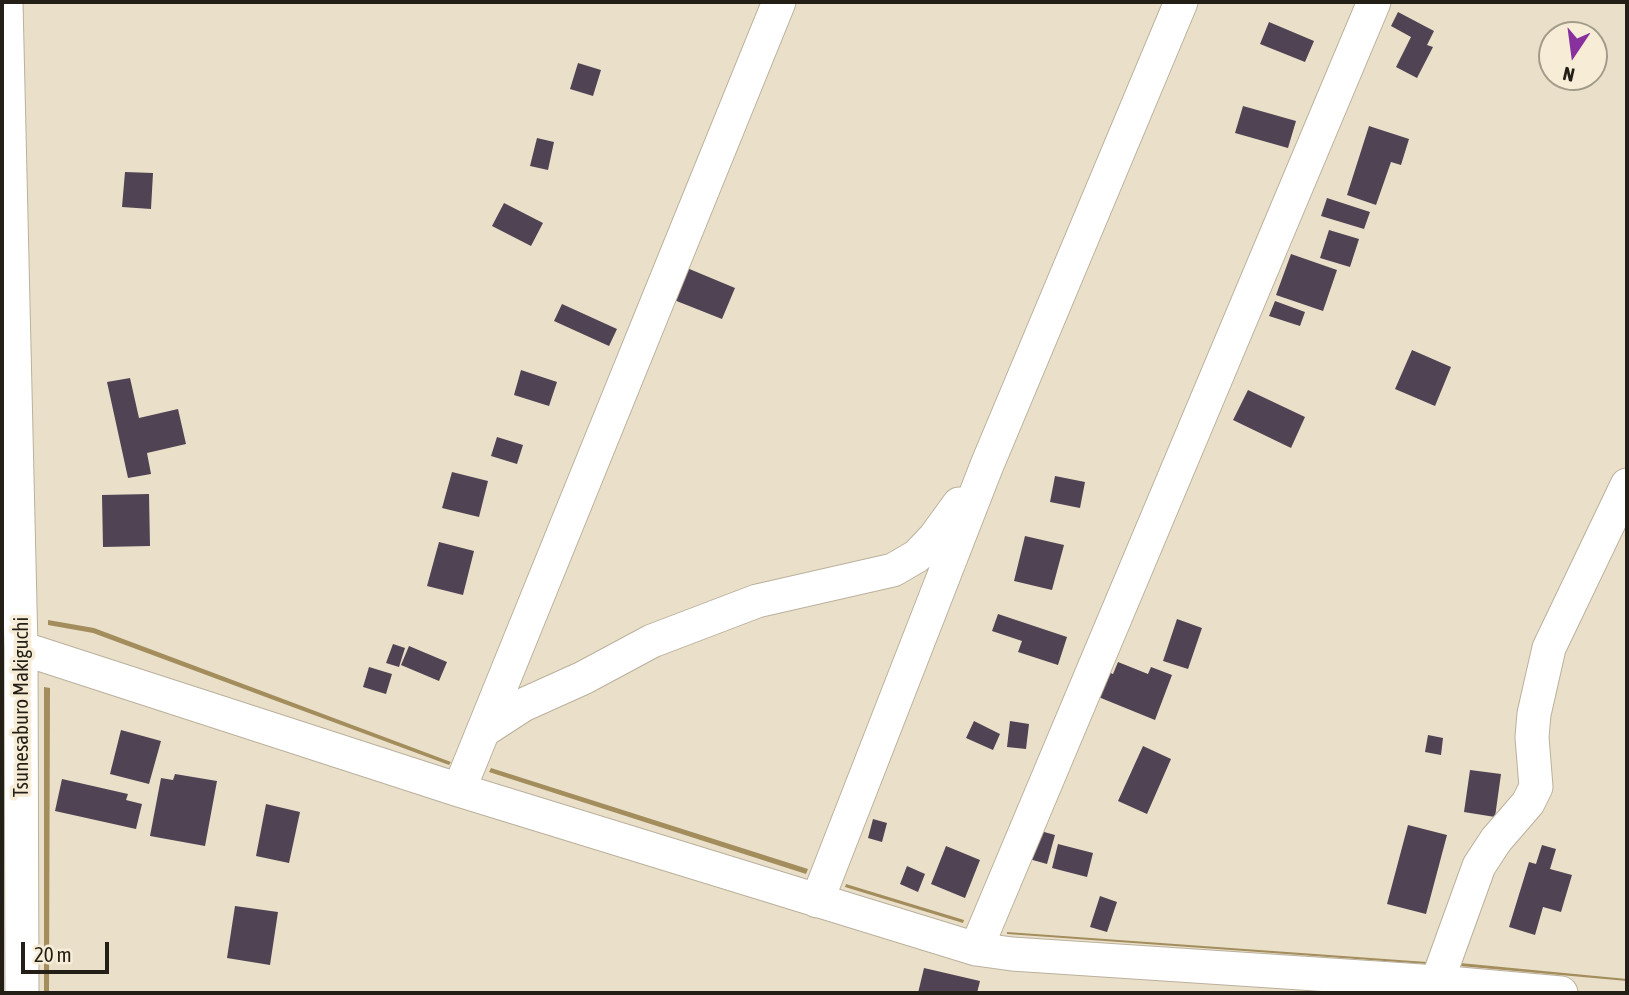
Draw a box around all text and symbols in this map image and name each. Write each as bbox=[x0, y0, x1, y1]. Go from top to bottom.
north arrow bbox=[1538, 21, 1608, 91]
text: N bbox=[1561, 63, 1577, 86]
street label: Tsunesaburo Makiguchi bbox=[8, 617, 34, 797]
scale bar bbox=[24, 928, 112, 972]
text: 20 m bbox=[34, 942, 72, 966]

